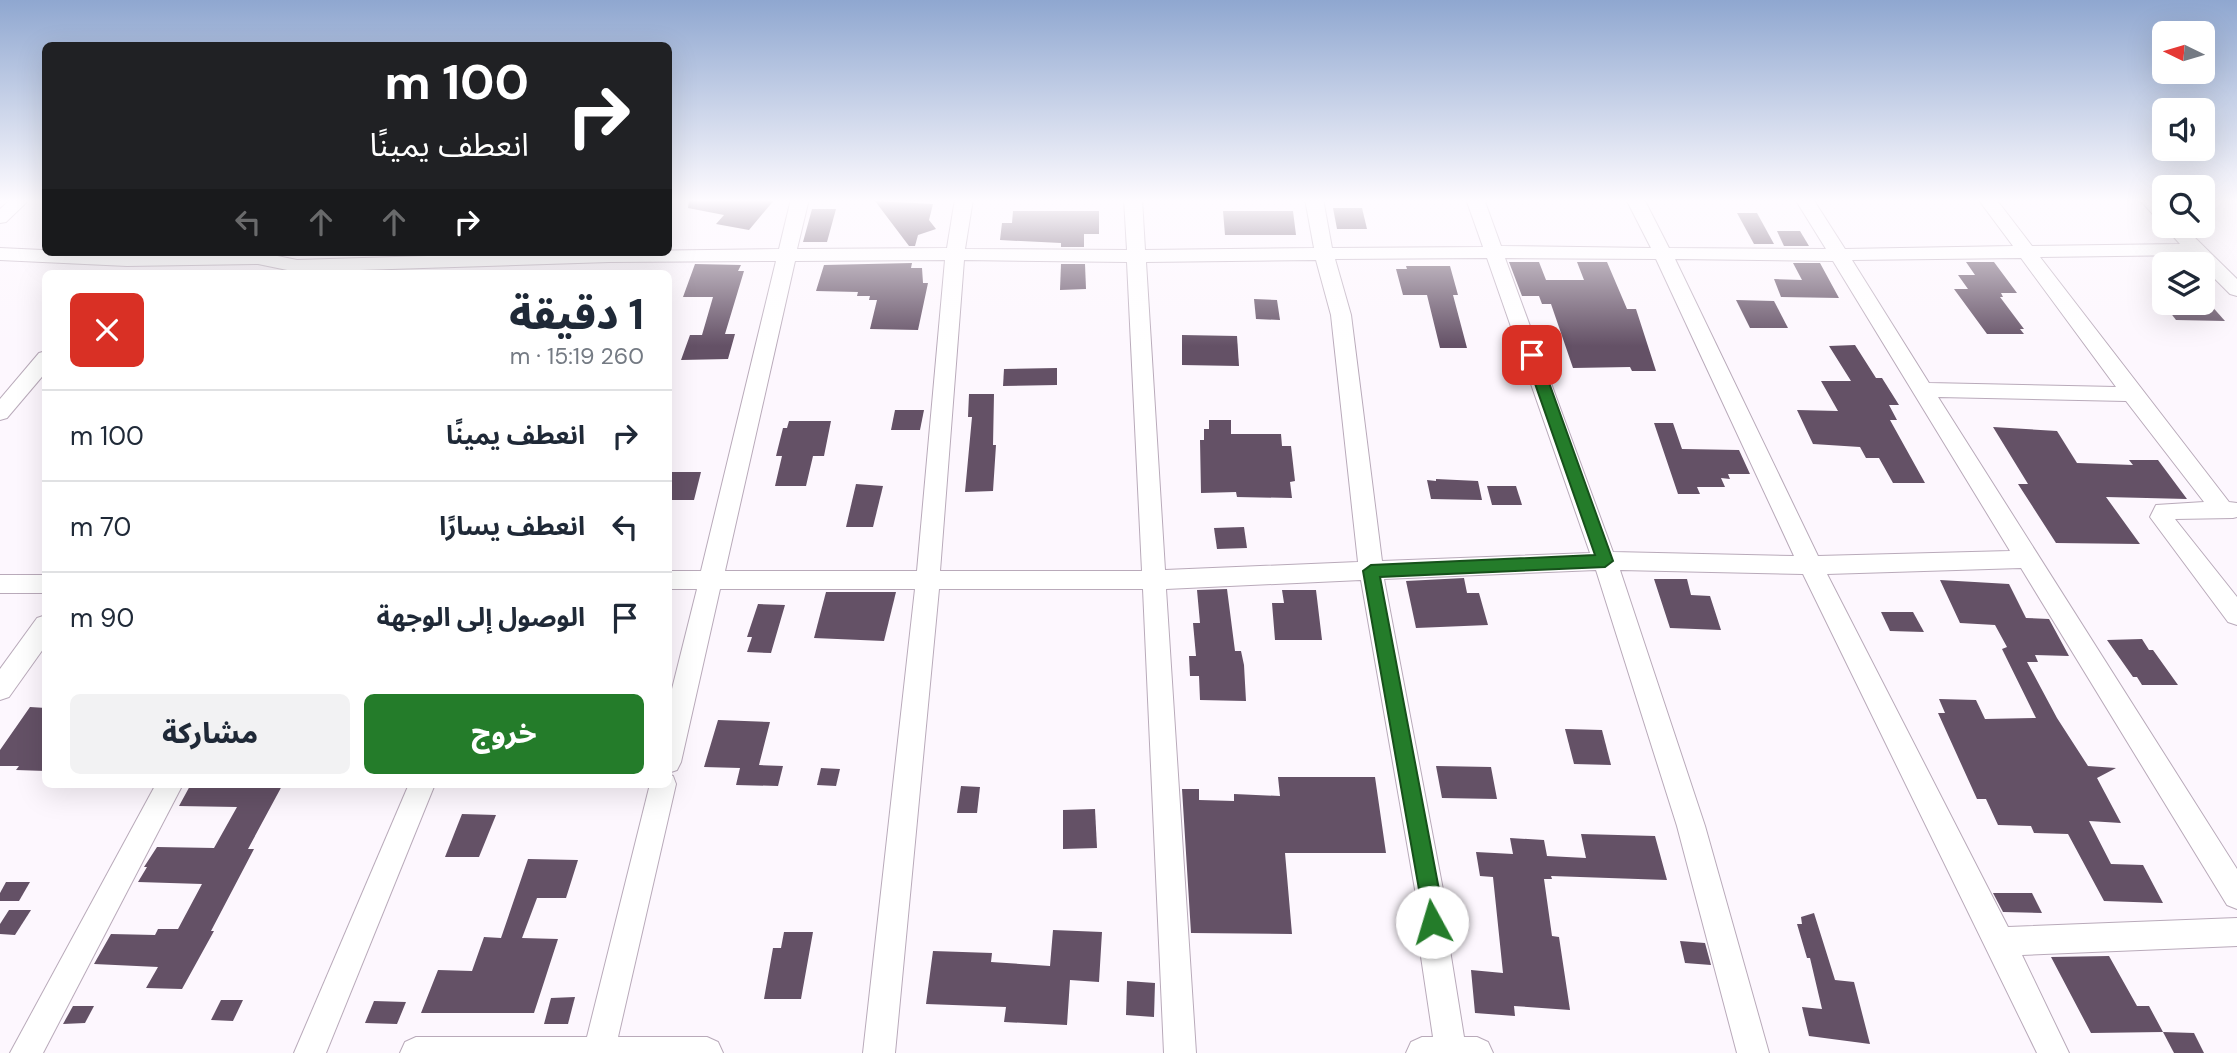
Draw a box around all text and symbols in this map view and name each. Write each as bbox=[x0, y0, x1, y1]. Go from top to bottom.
north arrow bbox=[2152, 21, 2216, 84]
map controls bbox=[2152, 21, 2215, 315]
text: 100 m bbox=[385, 50, 529, 114]
icon: right bbox=[553, 70, 644, 161]
button: sound bbox=[2152, 98, 2215, 161]
text: انعطف يمينًا bbox=[369, 124, 529, 166]
button: search bbox=[2152, 175, 2215, 238]
icon: left bbox=[229, 203, 267, 241]
icon: ahead bbox=[302, 203, 340, 241]
icon: ahead bbox=[375, 203, 413, 241]
icon: right bbox=[448, 203, 486, 241]
button: layers bbox=[2152, 252, 2215, 315]
text: 1 دقيقة bbox=[509, 287, 644, 342]
button: close bbox=[70, 293, 144, 367]
pin bbox=[1502, 325, 1562, 385]
icon: arrive bbox=[1513, 336, 1551, 374]
text: 260 m · 15:19 bbox=[510, 341, 644, 371]
icon: right bbox=[606, 417, 644, 455]
text: انعطف يمينًا bbox=[446, 418, 585, 452]
text: 100 m bbox=[70, 419, 144, 453]
icon: left bbox=[606, 508, 644, 546]
text: انعطف يسارًا bbox=[439, 509, 585, 543]
text: 70 m bbox=[70, 510, 131, 544]
icon: arrive bbox=[606, 599, 644, 637]
text: الوصول إلى الوجهة bbox=[376, 600, 585, 634]
text: 90 m bbox=[70, 601, 134, 635]
button: مشاركة bbox=[70, 694, 350, 774]
button: خروج bbox=[364, 694, 644, 774]
position arrow bbox=[1395, 885, 1469, 959]

